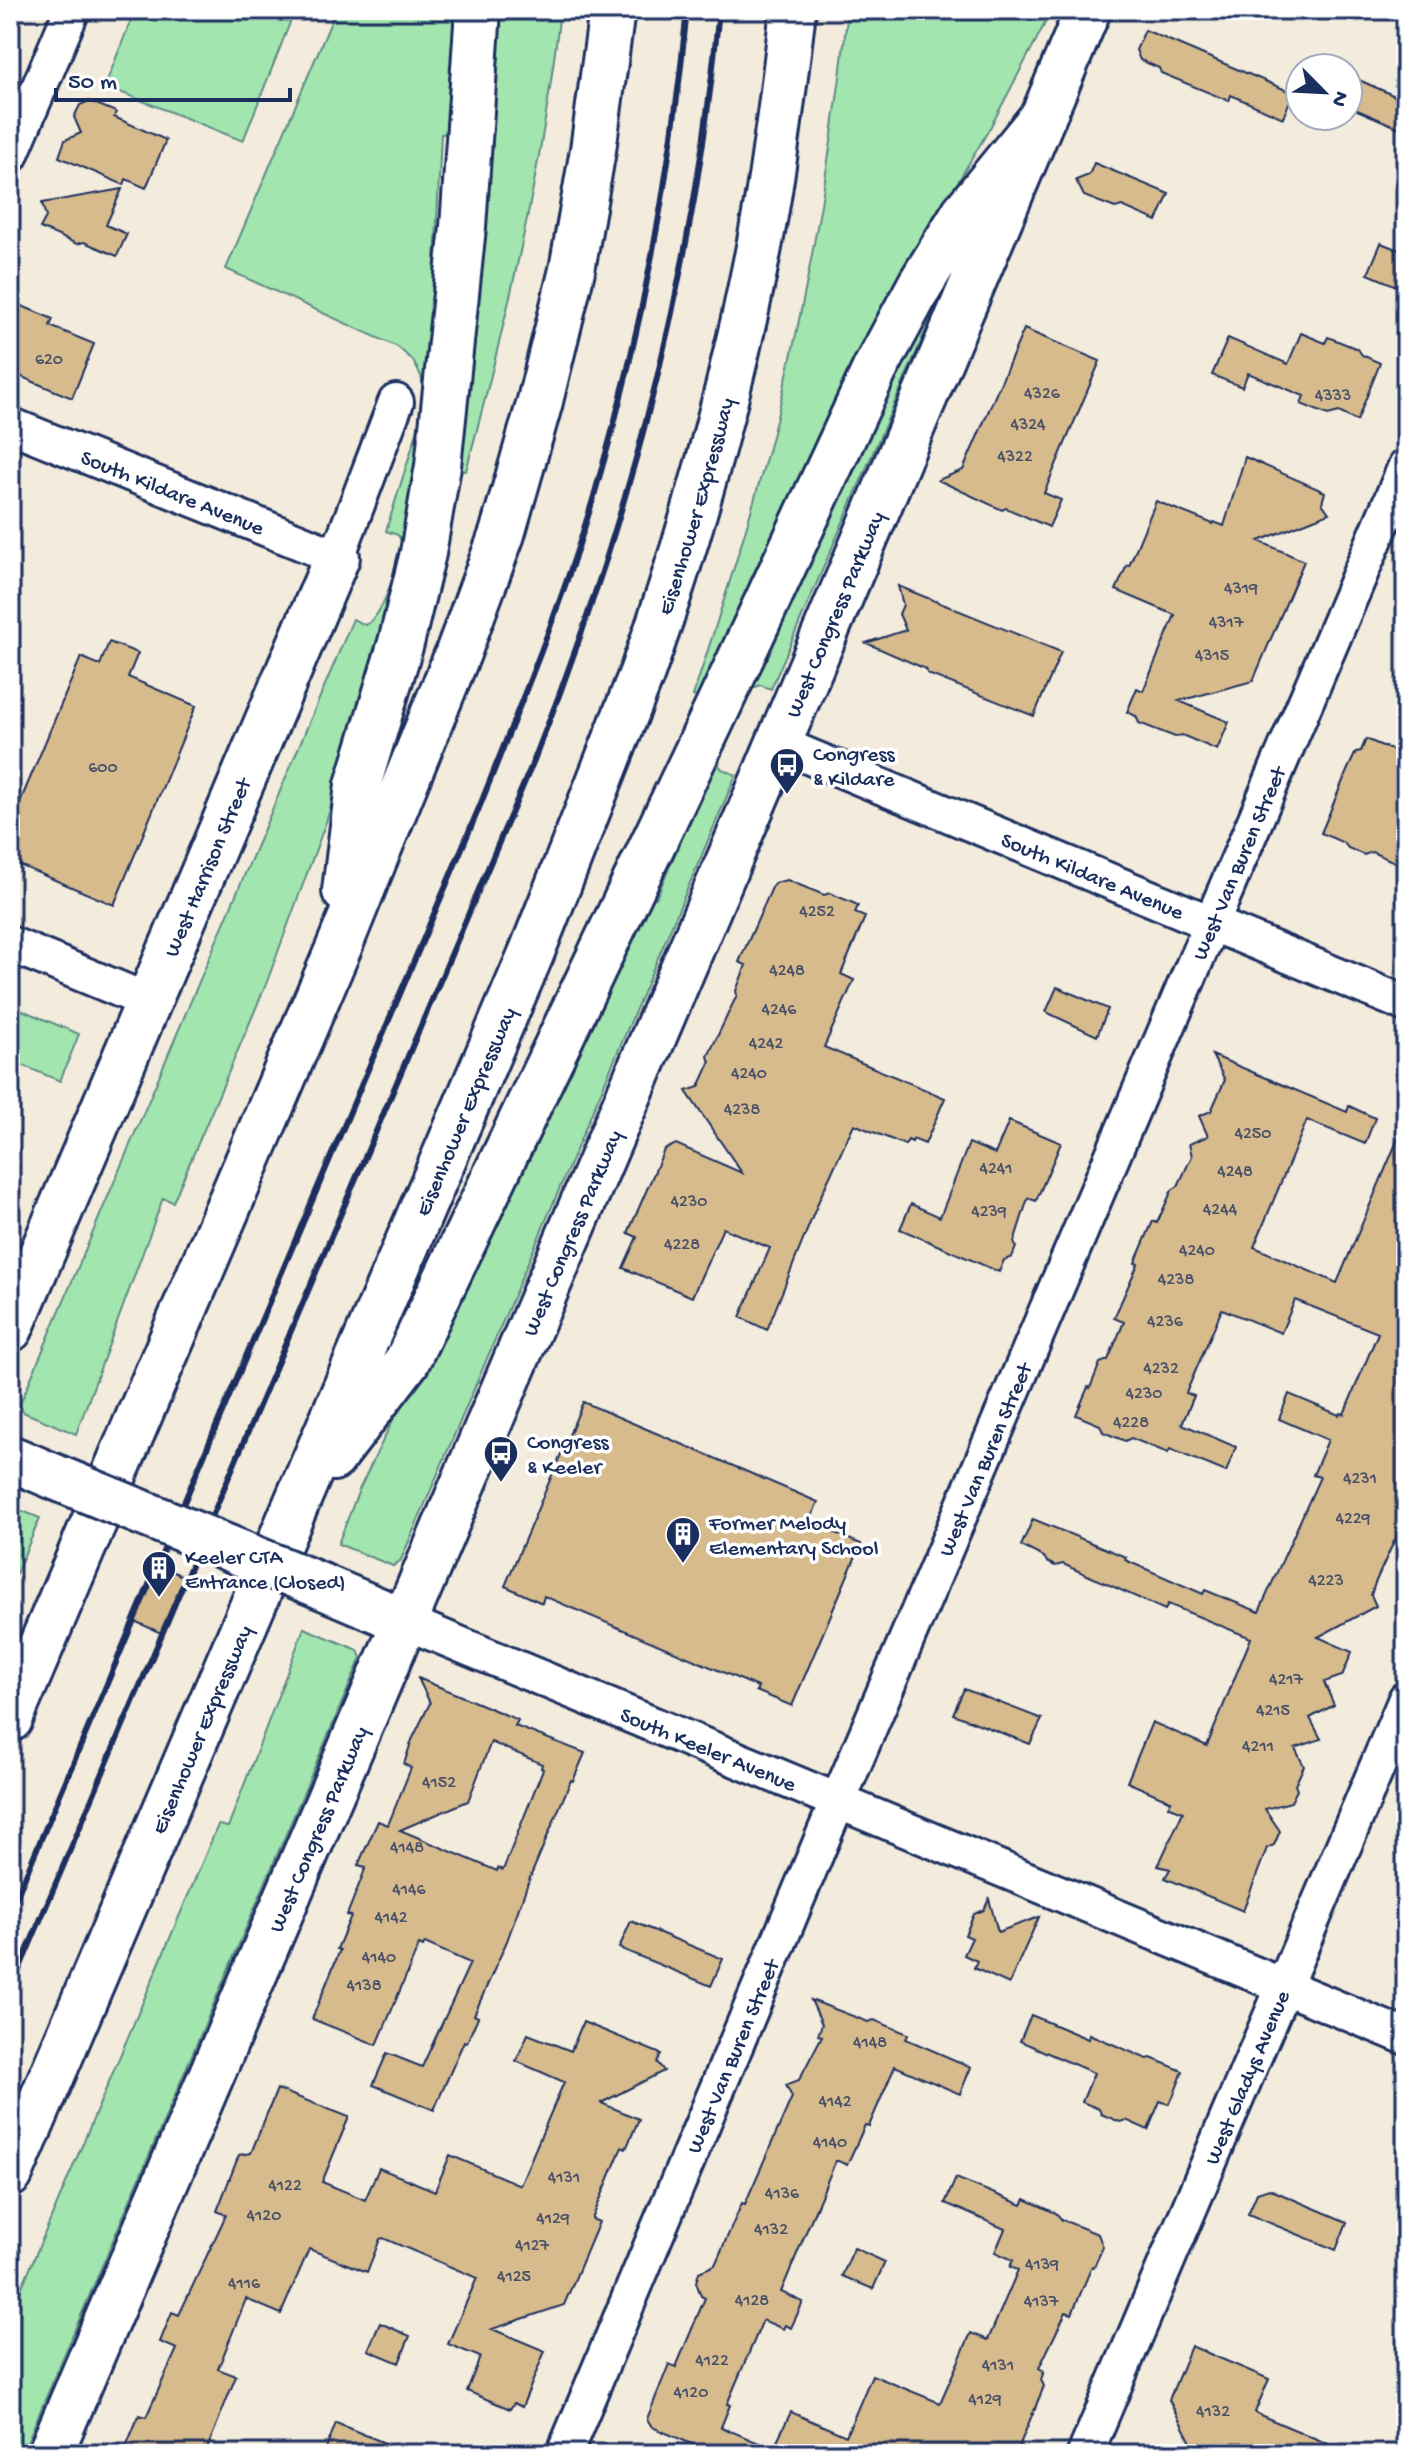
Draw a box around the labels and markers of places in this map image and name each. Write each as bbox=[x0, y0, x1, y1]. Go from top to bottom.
place label: Congress & Kildare bbox=[813, 743, 896, 794]
bus stop icon: Congress & Kildare bbox=[768, 746, 806, 796]
place label: Congress & Keeler bbox=[527, 1431, 610, 1482]
bus stop icon: Congress & Keeler bbox=[482, 1434, 520, 1484]
place label: Former Melody Elementary School bbox=[708, 1512, 879, 1563]
building icon: Former Melody Elementary School bbox=[664, 1515, 702, 1565]
place label: Keeler CTA Entrance (Closed) bbox=[185, 1546, 346, 1597]
building icon: Keeler CTA Entrance (Closed) bbox=[140, 1549, 178, 1599]

